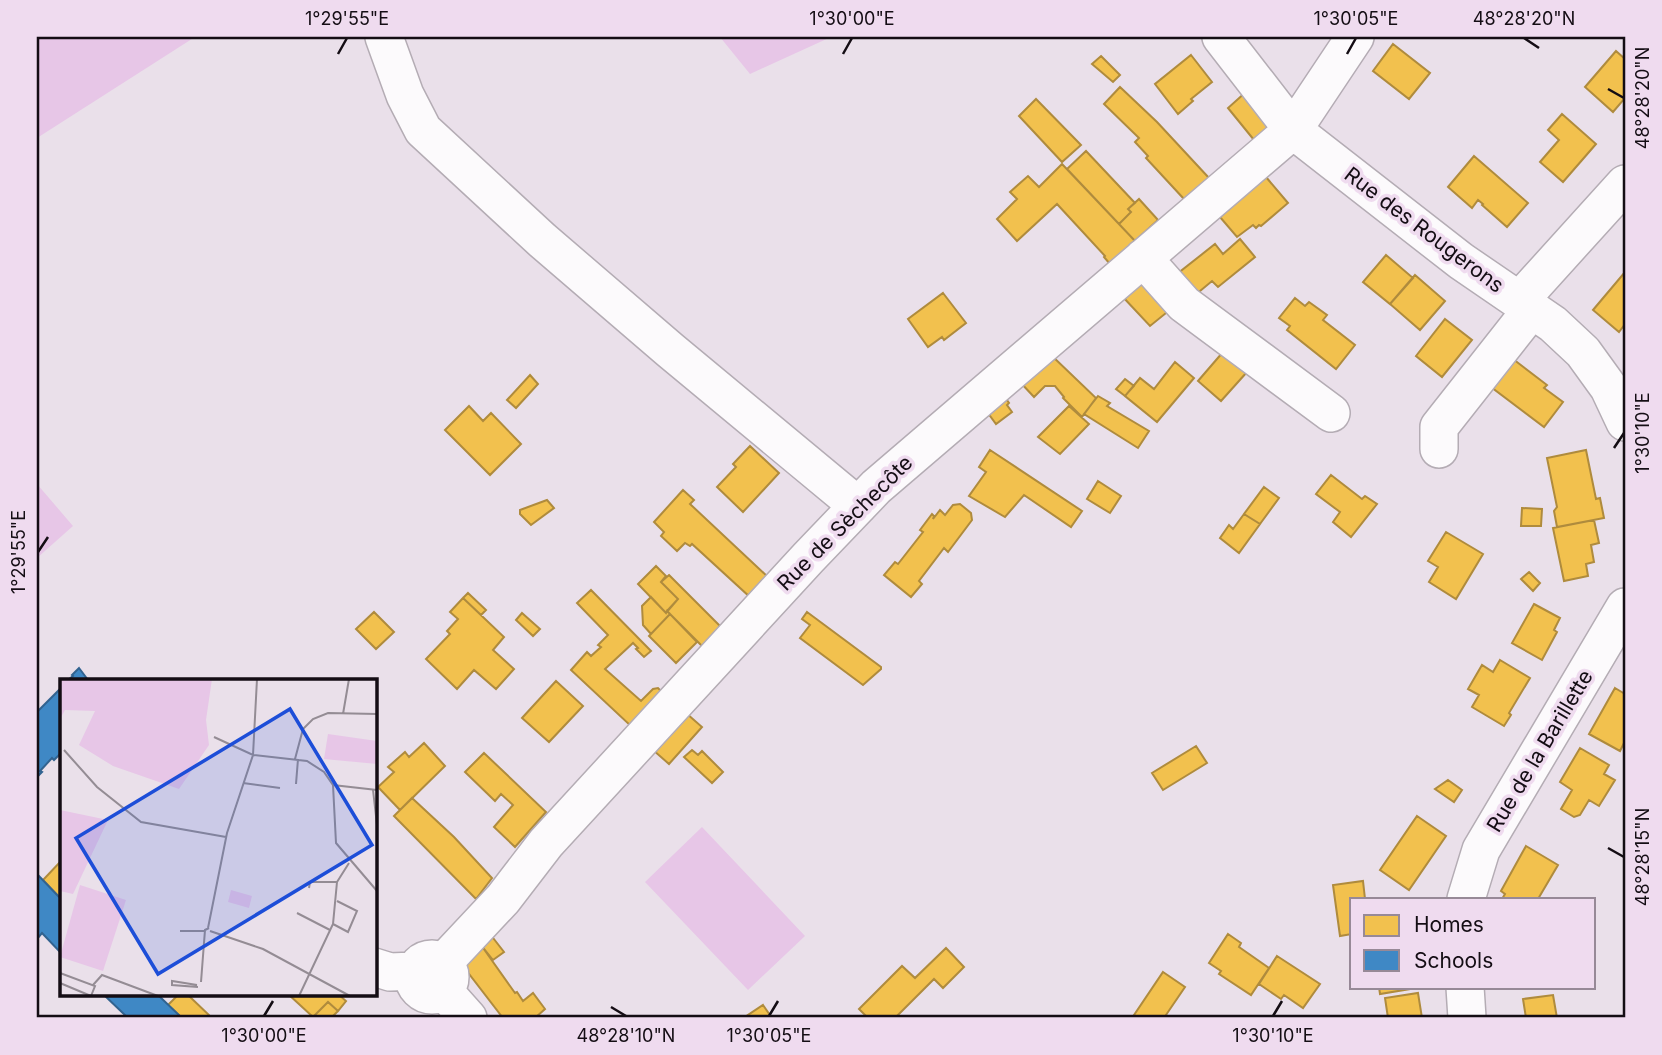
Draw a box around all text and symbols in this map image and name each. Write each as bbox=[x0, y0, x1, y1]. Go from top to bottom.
text: 1°29'55"E bbox=[305, 8, 389, 29]
text: 1°30'00"E bbox=[809, 8, 895, 29]
text: 1°30'05"E bbox=[1314, 8, 1398, 29]
text: 48°28'20"N bbox=[1473, 8, 1575, 29]
text: 48°28'20"N bbox=[1632, 47, 1653, 149]
street label: Rue des Rougerons bbox=[1340, 161, 1509, 298]
text: 1°30'10"E bbox=[1632, 392, 1653, 474]
street label: Rue de Sèchecôte bbox=[772, 450, 917, 595]
text: 1°29'55"E bbox=[8, 510, 29, 594]
street label: Rue de la Barillette bbox=[1481, 665, 1598, 836]
inset map bbox=[60, 679, 376, 996]
text: 48°28'15"N bbox=[1632, 808, 1653, 906]
legend bbox=[1350, 898, 1596, 988]
text: Homes bbox=[1414, 912, 1484, 937]
text: Schools bbox=[1414, 948, 1493, 973]
text: 1°30'00"E bbox=[221, 1025, 307, 1046]
text: 48°28'10"N bbox=[577, 1025, 675, 1046]
text: 1°30'05"E bbox=[727, 1025, 811, 1046]
text: 1°30'10"E bbox=[1232, 1025, 1314, 1046]

